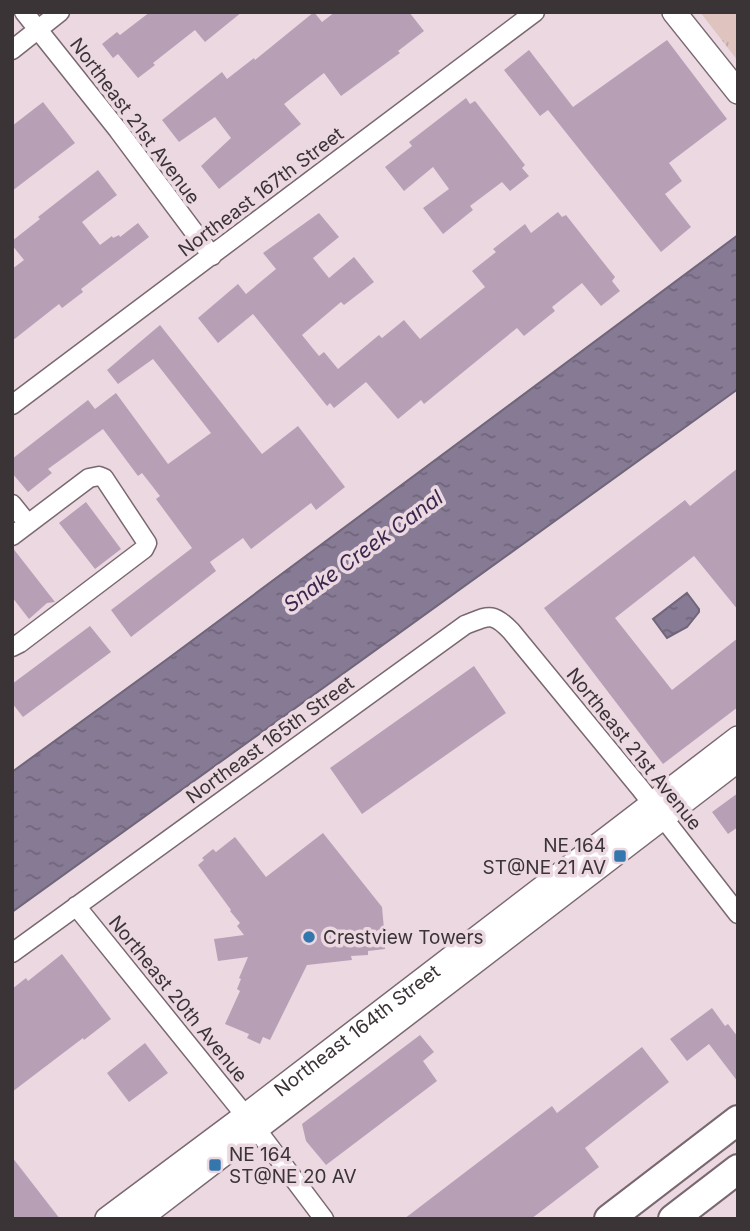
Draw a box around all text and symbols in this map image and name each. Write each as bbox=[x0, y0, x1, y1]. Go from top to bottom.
street label: Northeast 21st Avenue bbox=[65, 34, 205, 208]
street label: Northeast 167th Street bbox=[174, 122, 348, 262]
water label: Snake Creek Canal bbox=[278, 484, 448, 617]
street label: Northeast 21st Avenue bbox=[562, 663, 706, 835]
street label: Northeast 165th Street bbox=[182, 671, 358, 809]
place label: NE 164 ST@NE 21 AV bbox=[483, 834, 606, 879]
marker: NE 164 ST@NE 21 AV bbox=[612, 848, 628, 864]
street label: Northeast 20th Avenue bbox=[104, 911, 252, 1087]
place label: Crestview Towers bbox=[323, 926, 484, 949]
marker: Crestview Towers bbox=[301, 929, 317, 945]
street label: Northeast 164th Street bbox=[269, 960, 444, 1101]
place label: NE 164 ST@NE 20 AV bbox=[229, 1143, 357, 1188]
marker: NE 164 ST@NE 20 AV bbox=[207, 1157, 223, 1173]

